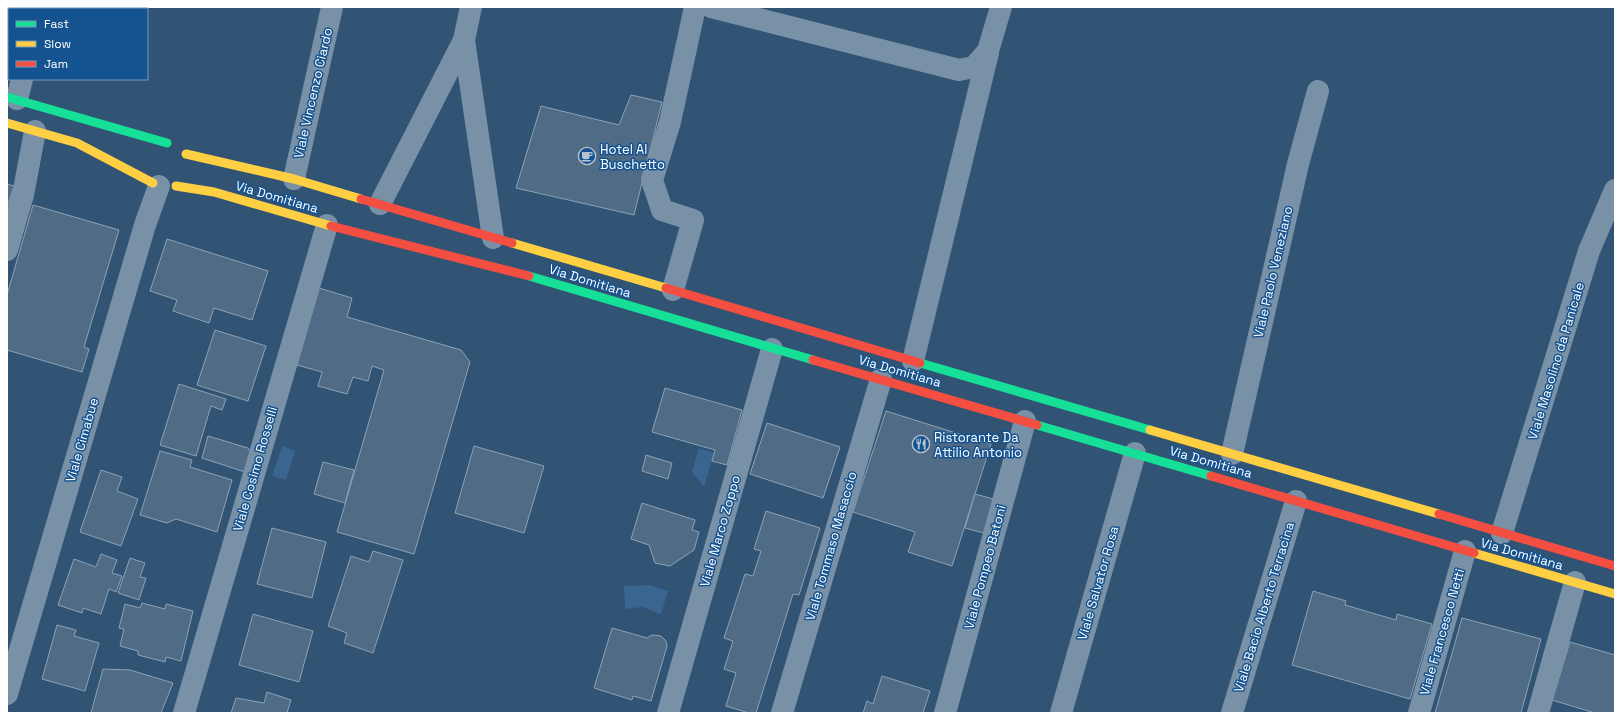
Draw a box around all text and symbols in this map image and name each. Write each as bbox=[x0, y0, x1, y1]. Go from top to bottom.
legend bbox=[8, 8, 148, 80]
text: Fast bbox=[44, 16, 69, 32]
street label: Viale Vincenzo Ciardo bbox=[290, 26, 336, 160]
text: Slow bbox=[44, 36, 71, 52]
text: Jam bbox=[44, 56, 68, 72]
place label: Hotel Al Buschetto bbox=[600, 141, 665, 173]
cafe icon: Hotel Al Buschetto bbox=[577, 146, 597, 166]
street label: Via Domitiana bbox=[234, 177, 321, 217]
street label: Viale Paolo Veneziano bbox=[1250, 205, 1296, 339]
street label: Via Domitiana bbox=[547, 260, 634, 302]
street label: Viale Masolino da Panicale bbox=[1524, 280, 1588, 442]
street label: Via Domitiana bbox=[857, 351, 944, 391]
street label: Viale Cimabue bbox=[62, 396, 102, 484]
street label: Viale Cosimo Rosselli bbox=[229, 405, 281, 533]
place label: Ristorante Da Attilio Antonio bbox=[934, 429, 1022, 461]
restaurant icon: Ristorante Da Attilio Antonio bbox=[911, 434, 931, 454]
street label: Via Domitiana bbox=[1168, 442, 1255, 482]
street label: Viale Tommaso Masaccio bbox=[802, 469, 860, 623]
street label: Viale Marco Zoppo bbox=[696, 473, 744, 589]
street label: Viale Pompeo Batoni bbox=[960, 503, 1010, 631]
street label: Viale Bacio Alberto Terracina bbox=[1230, 519, 1298, 694]
street label: Viale Salvator Rosa bbox=[1074, 523, 1123, 642]
street label: Via Domitiana bbox=[1479, 534, 1566, 574]
street label: Viale Francesco Netti bbox=[1416, 567, 1468, 697]

